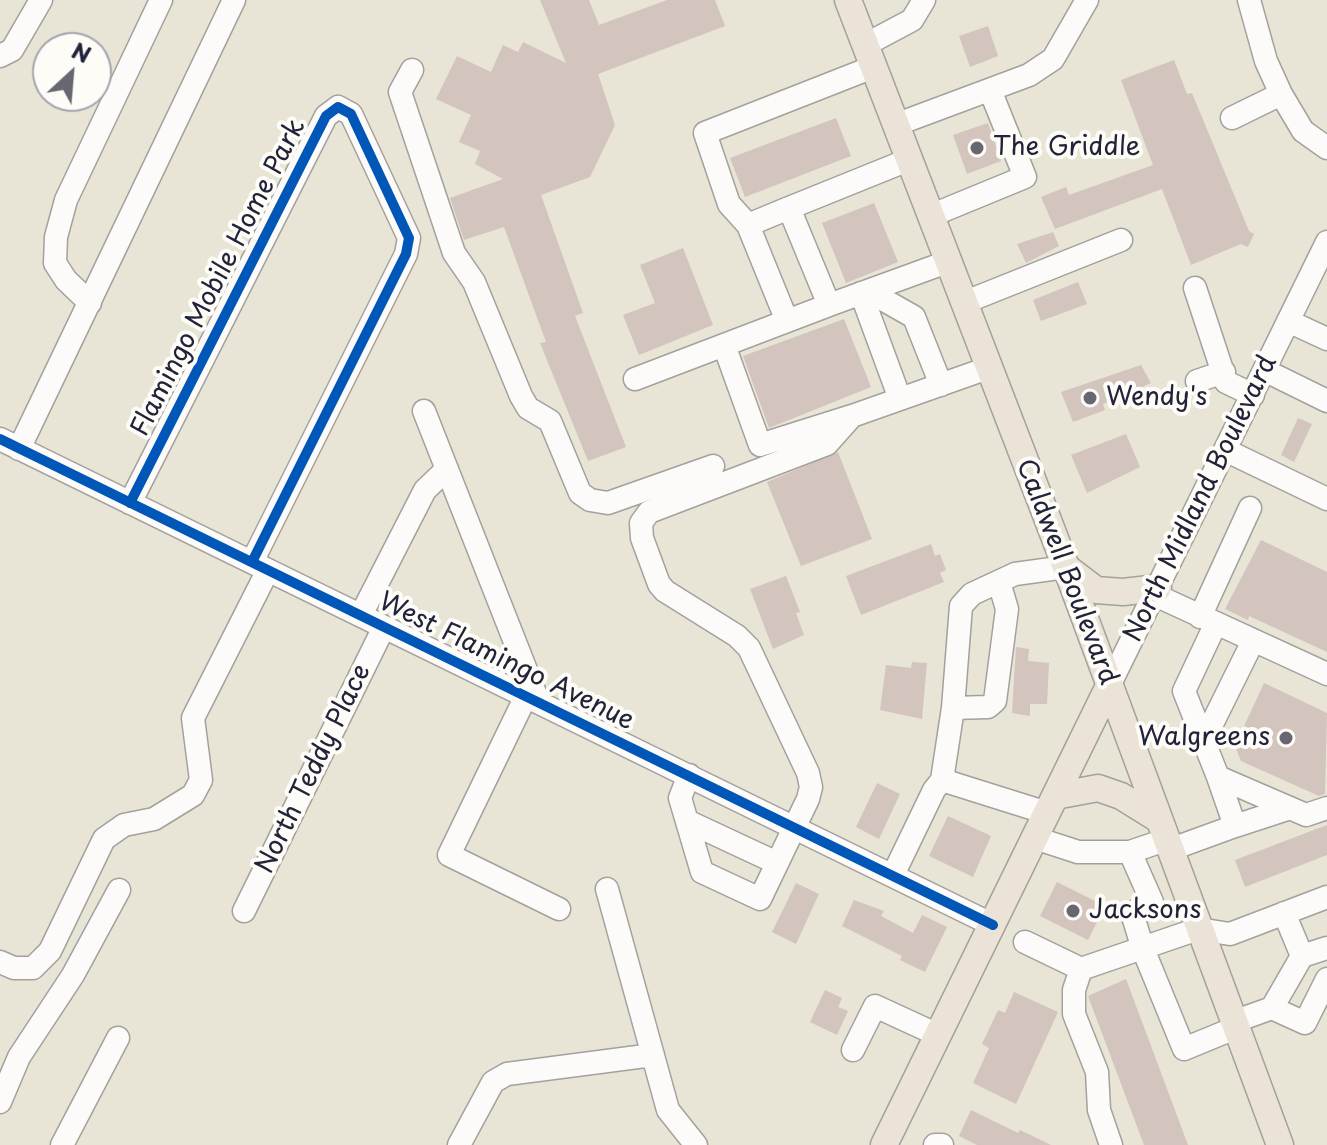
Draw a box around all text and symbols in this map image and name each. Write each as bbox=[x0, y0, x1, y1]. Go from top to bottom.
north arrow bbox=[32, 32, 112, 112]
text: N bbox=[67, 33, 97, 70]
street label: Flamingo Mobile Home Park bbox=[125, 114, 313, 442]
place label: The Griddle bbox=[993, 132, 1140, 164]
marker: The Griddle bbox=[968, 139, 986, 157]
street label: North Midland Boulevard bbox=[1118, 351, 1284, 647]
place label: Wendy's bbox=[1106, 382, 1207, 414]
marker: Wendy's bbox=[1081, 389, 1099, 407]
street label: Caldwell Boulevard bbox=[1009, 455, 1123, 689]
street label: West Flamingo Avenue bbox=[373, 587, 639, 737]
street label: North Teddy Place bbox=[250, 659, 378, 879]
place label: Walgreens bbox=[1138, 722, 1270, 754]
marker: Walgreens bbox=[1277, 729, 1295, 747]
place label: Jacksons bbox=[1089, 895, 1201, 927]
marker: Jacksons bbox=[1064, 902, 1082, 920]

